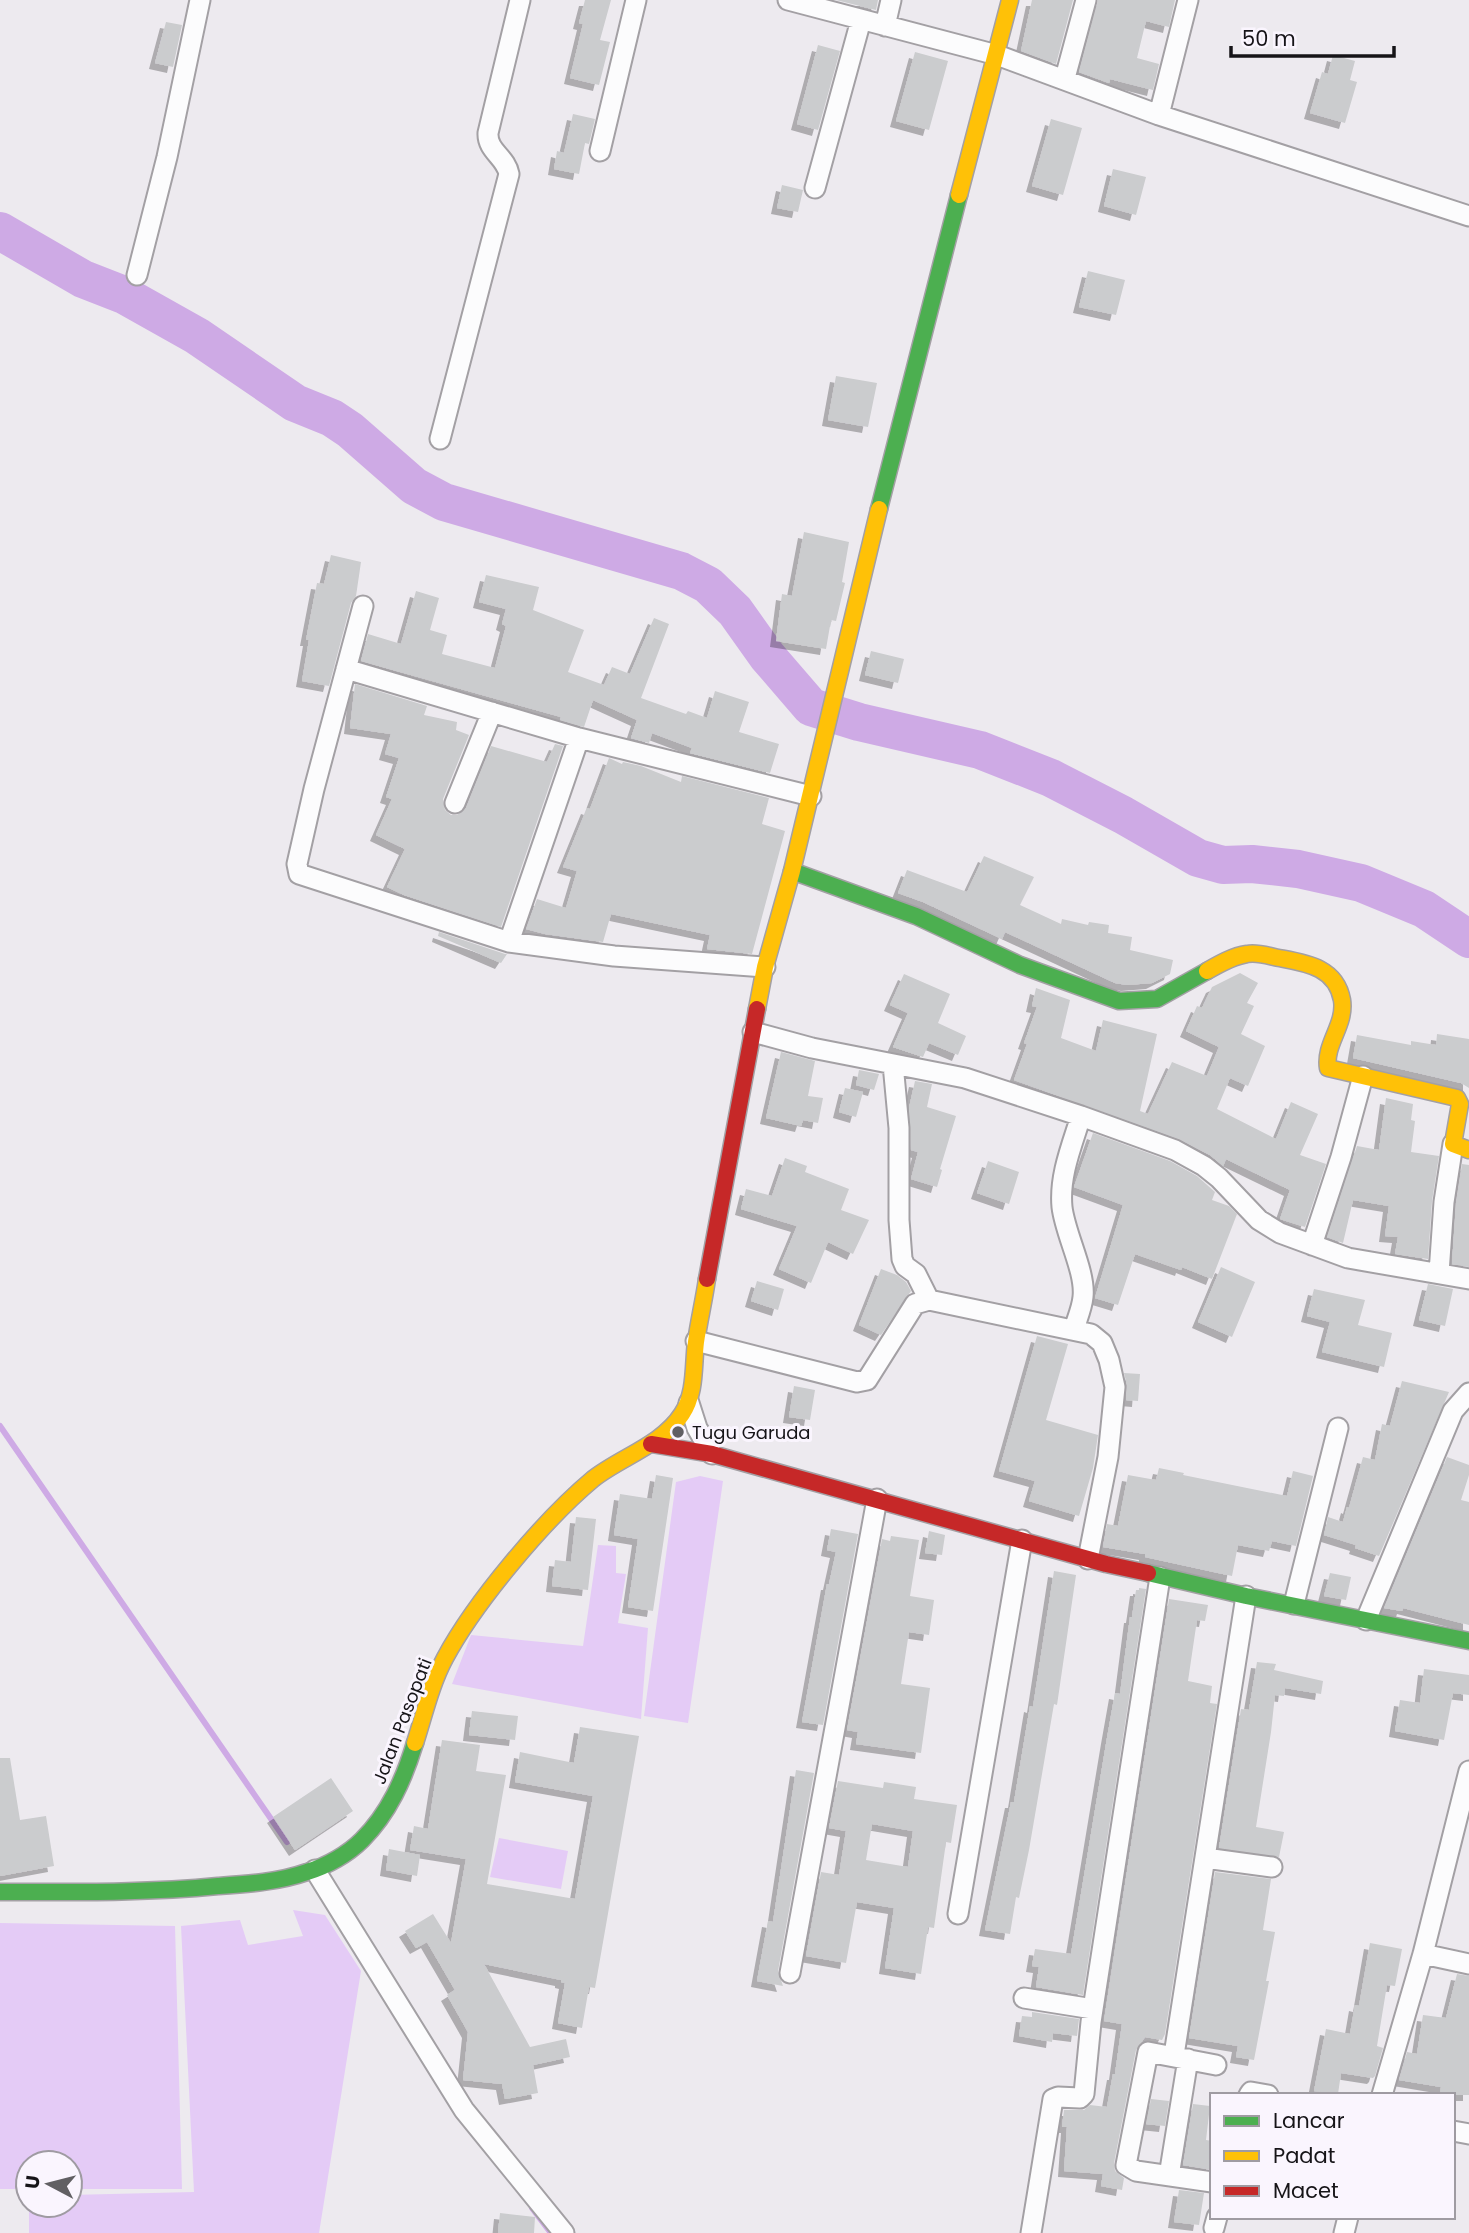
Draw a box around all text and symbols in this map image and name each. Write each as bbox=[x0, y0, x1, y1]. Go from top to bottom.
scale bar bbox=[1231, 14, 1394, 58]
text: 50 m bbox=[1242, 24, 1296, 53]
place label: Tugu Garuda bbox=[692, 1420, 811, 1445]
marker: Tugu Garuda bbox=[670, 1424, 686, 1440]
street label: Jalan Pasopati bbox=[366, 1654, 438, 1788]
legend bbox=[1210, 2093, 1455, 2219]
text: Lancar bbox=[1273, 2106, 1345, 2135]
text: Padat bbox=[1273, 2141, 1335, 2170]
north arrow bbox=[14, 2149, 84, 2219]
text: U bbox=[18, 2174, 47, 2190]
text: Macet bbox=[1273, 2176, 1339, 2205]

